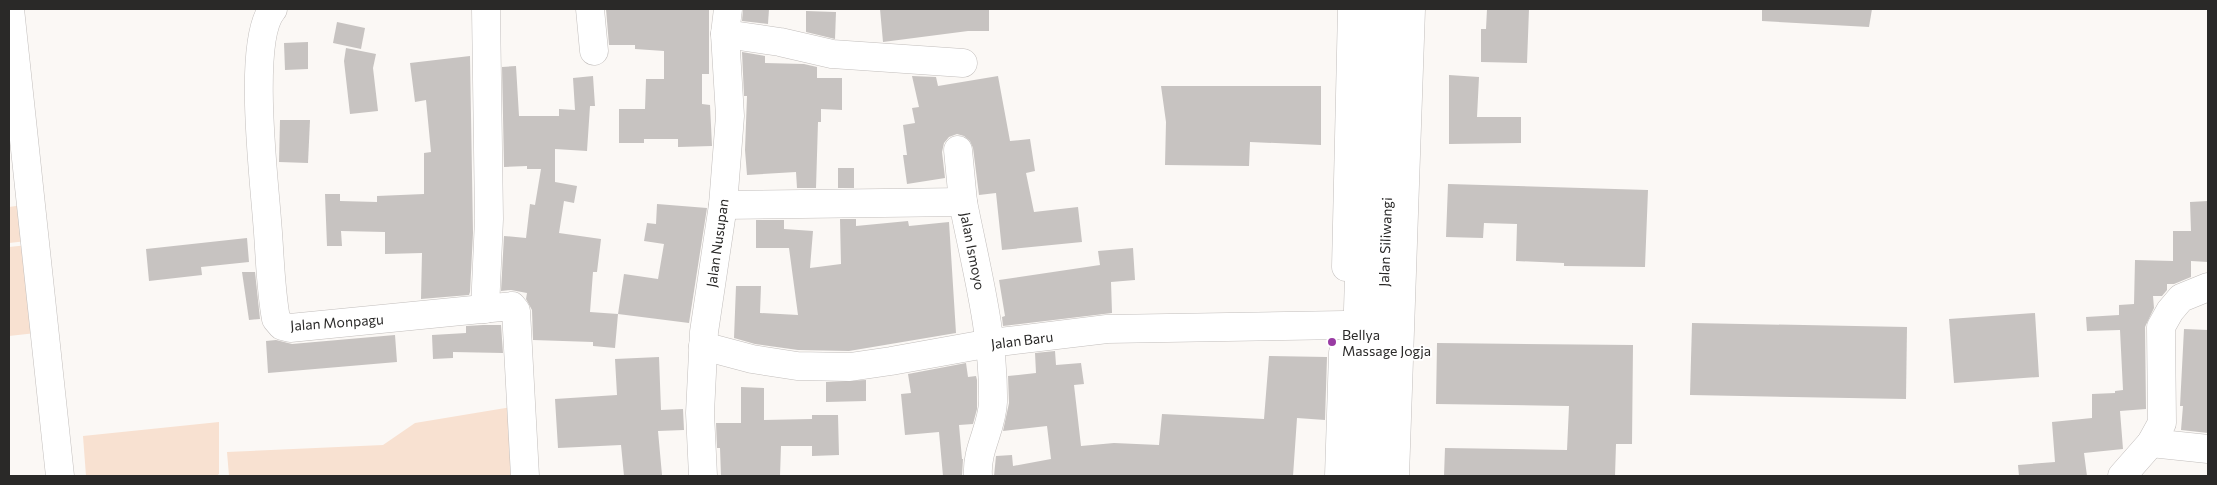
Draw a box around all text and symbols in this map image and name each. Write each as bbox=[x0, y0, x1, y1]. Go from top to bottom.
street label: Jalan Siliwangi bbox=[1375, 197, 1395, 287]
street label: Jalan Nusupan bbox=[702, 198, 732, 288]
street label: Jalan Ismoyo bbox=[957, 211, 989, 291]
street label: Jalan Monpagu bbox=[290, 310, 384, 334]
place label: Bellya Massage Jogja bbox=[1342, 326, 1431, 359]
street label: Jalan Baru bbox=[990, 328, 1054, 352]
marker: Bellya Massage Jogja bbox=[1326, 336, 1338, 348]

